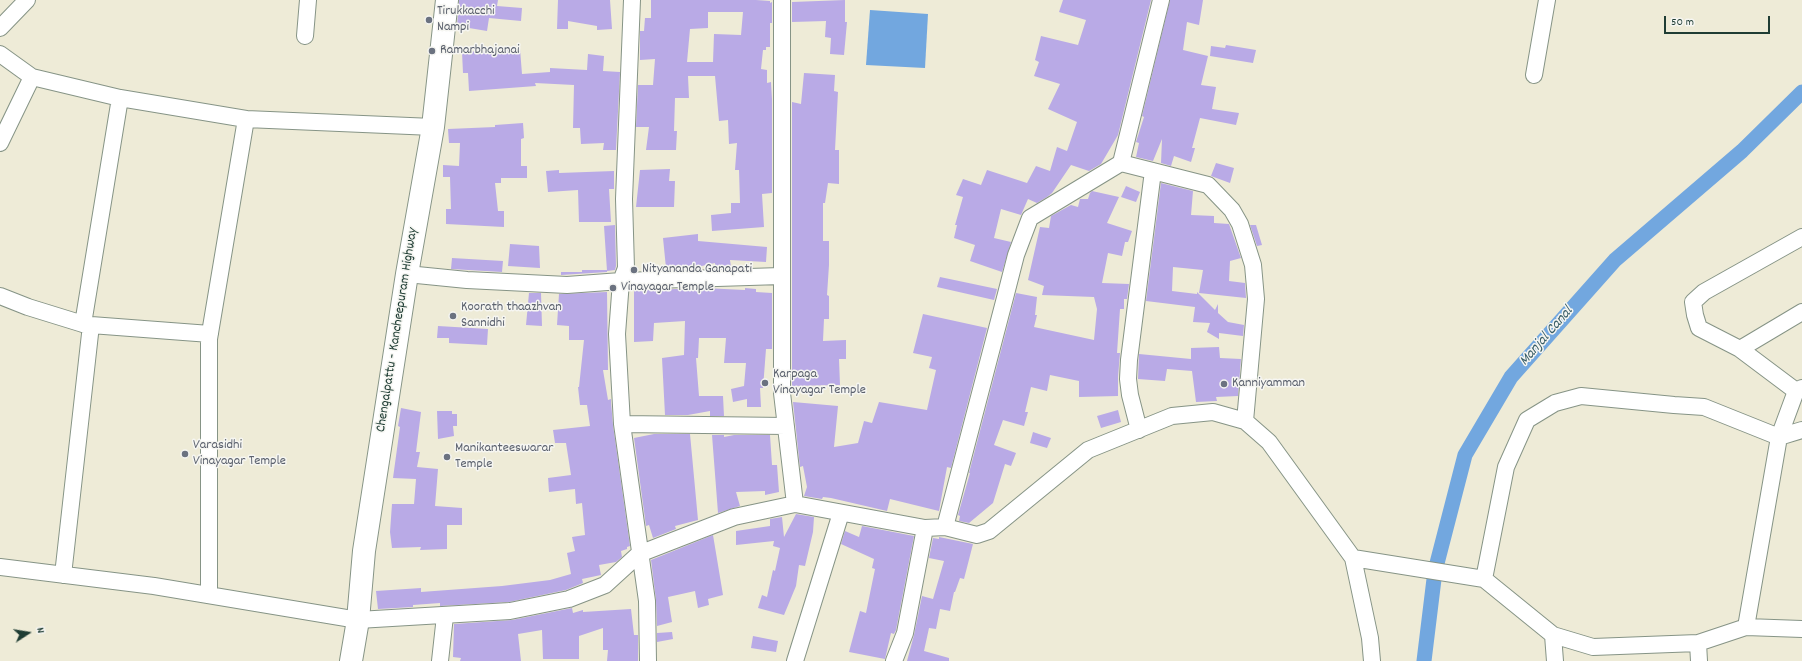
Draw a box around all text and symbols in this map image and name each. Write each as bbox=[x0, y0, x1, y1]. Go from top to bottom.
place label: Tirukkacchi Nampi bbox=[437, 4, 495, 36]
scale bar bbox=[1666, 8, 1772, 34]
text: 50 m bbox=[1671, 14, 1694, 31]
marker: Tirukkacchi Nampi bbox=[424, 15, 434, 25]
place label: Ramarbhajanai bbox=[440, 43, 520, 59]
marker: Ramarbhajanai bbox=[427, 46, 437, 56]
street label: Chengalpattu - Kancheepuram Highway bbox=[374, 226, 422, 434]
place label: Nityananda Ganapati bbox=[642, 262, 752, 278]
marker: Nityananda Ganapati bbox=[629, 265, 639, 275]
place label: Vinayagar Temple bbox=[621, 280, 714, 296]
marker: Vinayagar Temple bbox=[608, 283, 618, 293]
place label: Koorath thaazhvan Sannidhi bbox=[461, 300, 562, 332]
water label: Manjal Canal bbox=[1516, 304, 1578, 370]
marker: Koorath thaazhvan Sannidhi bbox=[448, 311, 458, 321]
place label: Karpaga Vinayagar Temple bbox=[773, 367, 866, 400]
place label: Kanniyamman bbox=[1232, 376, 1305, 392]
marker: Karpaga Vinayagar Temple bbox=[760, 378, 770, 388]
marker: Kanniyamman bbox=[1219, 379, 1229, 389]
place label: Varasidhi Vinayagar Temple bbox=[193, 438, 286, 470]
place label: Manikanteeswarar Temple bbox=[455, 441, 553, 474]
marker: Varasidhi Vinayagar Temple bbox=[180, 449, 190, 459]
marker: Manikanteeswarar Temple bbox=[442, 452, 452, 462]
north arrow bbox=[8, 613, 48, 653]
text: N bbox=[31, 626, 48, 635]

